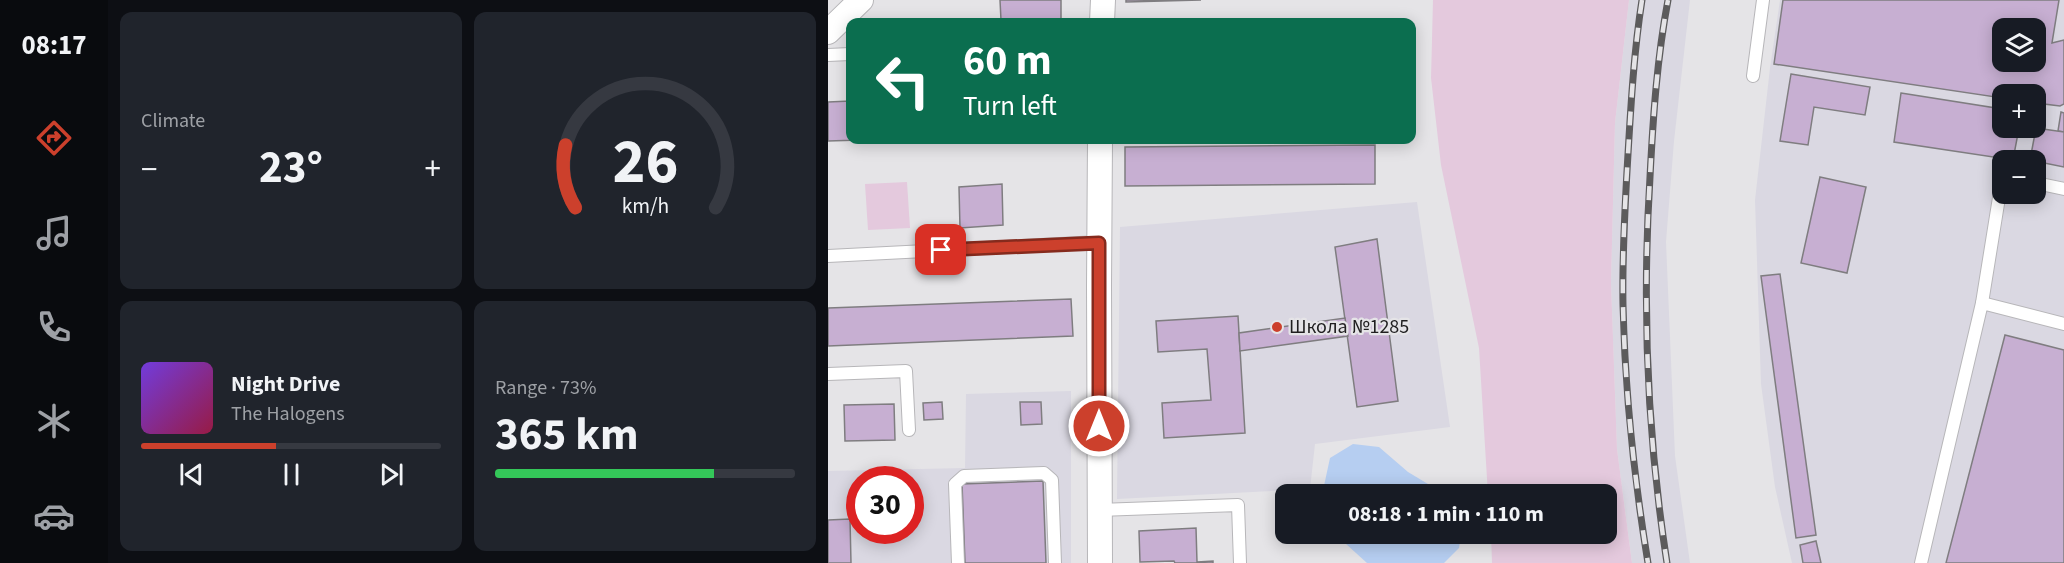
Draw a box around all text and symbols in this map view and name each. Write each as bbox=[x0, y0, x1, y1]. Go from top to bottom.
map controls bbox=[1992, 18, 2046, 204]
button: layers bbox=[1992, 18, 2046, 72]
text: 08:17 bbox=[21, 26, 87, 65]
text: 60 m bbox=[963, 31, 1052, 91]
icon: left bbox=[864, 42, 942, 120]
button: + bbox=[1992, 84, 2046, 138]
text: Turn left bbox=[963, 87, 1057, 126]
text: Climate bbox=[141, 107, 205, 135]
icon: directions bbox=[33, 117, 75, 159]
text: 26 bbox=[612, 118, 678, 207]
text: 23° bbox=[259, 136, 323, 200]
text: − bbox=[141, 146, 157, 193]
text: + bbox=[425, 146, 441, 193]
button: − bbox=[1992, 150, 2046, 204]
text: km/h bbox=[621, 191, 669, 222]
icon: music bbox=[33, 212, 75, 254]
pin bbox=[915, 224, 966, 275]
icon: arrive bbox=[924, 233, 957, 266]
icon: phone bbox=[33, 306, 75, 348]
place label: Школа №1285 bbox=[1289, 313, 1409, 341]
marker: Школа №1285 bbox=[1270, 320, 1284, 334]
text: Night Drive bbox=[231, 368, 340, 400]
text: Range · 73% bbox=[495, 374, 596, 402]
position arrow bbox=[1067, 394, 1131, 458]
icon: climate bbox=[33, 400, 75, 442]
text: The Halogens bbox=[231, 400, 345, 428]
text: 365 km bbox=[495, 403, 639, 467]
icon: previous bbox=[175, 458, 208, 491]
icon: pause bbox=[275, 458, 308, 491]
icon: next bbox=[375, 458, 408, 491]
speed limit sign: 30 bbox=[846, 466, 924, 544]
icon: car bbox=[33, 495, 75, 537]
text: 08:18 · 1 min · 110 m bbox=[1348, 498, 1544, 530]

